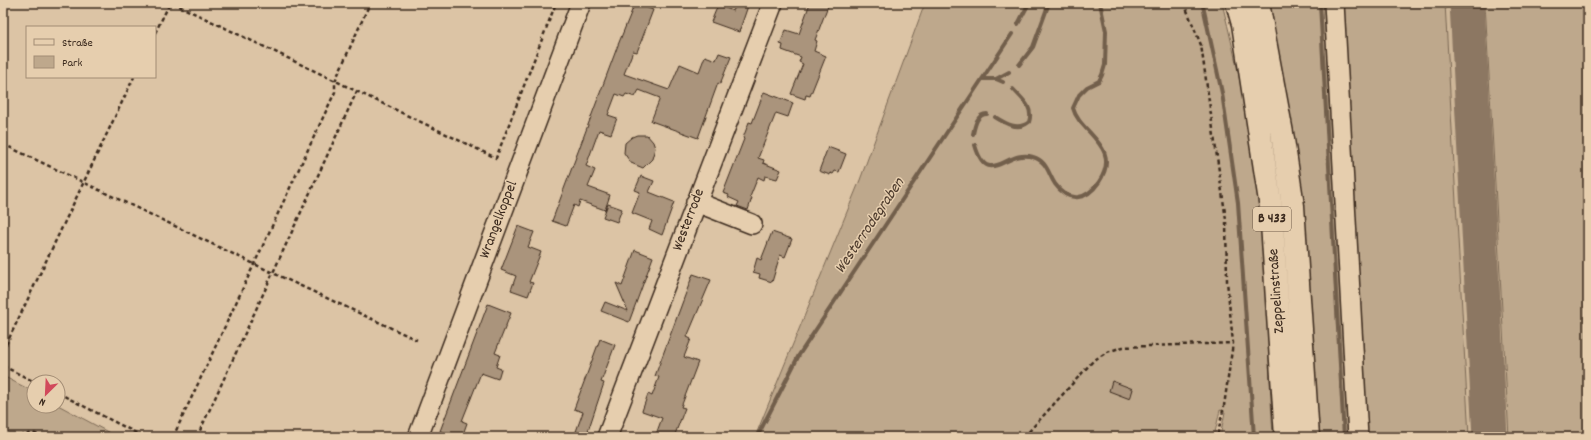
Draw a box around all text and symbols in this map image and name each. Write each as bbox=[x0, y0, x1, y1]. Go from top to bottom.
legend bbox=[26, 26, 156, 78]
text: Straße bbox=[62, 35, 93, 52]
text: Park bbox=[62, 55, 83, 72]
water label: Westerrodegraben bbox=[829, 173, 911, 279]
street label: Wrangelkoppel bbox=[474, 178, 524, 262]
street label: Westerrode bbox=[667, 185, 711, 254]
road number: B 433 bbox=[1253, 207, 1291, 231]
street label: Zeppelinstraße bbox=[1263, 247, 1291, 334]
north arrow bbox=[26, 374, 66, 414]
text: N bbox=[36, 393, 48, 410]

